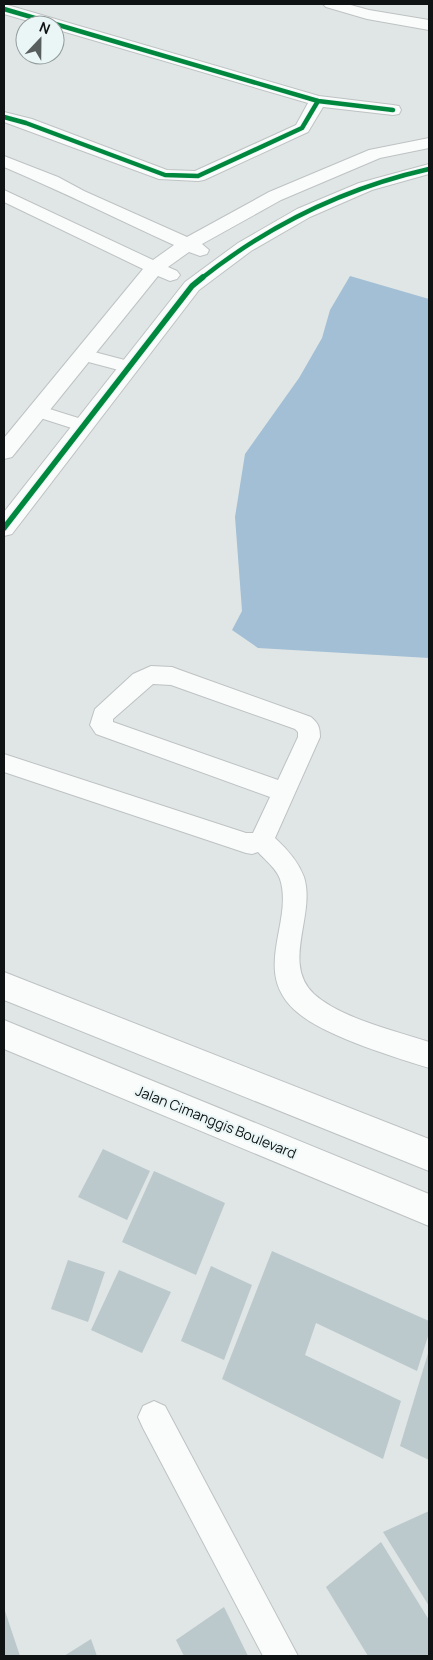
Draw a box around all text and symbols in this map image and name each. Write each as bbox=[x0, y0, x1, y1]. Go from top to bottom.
north arrow bbox=[15, 15, 65, 65]
text: N bbox=[37, 17, 53, 38]
street label: Jalan Cimanggis Boulevard bbox=[133, 1081, 299, 1163]

